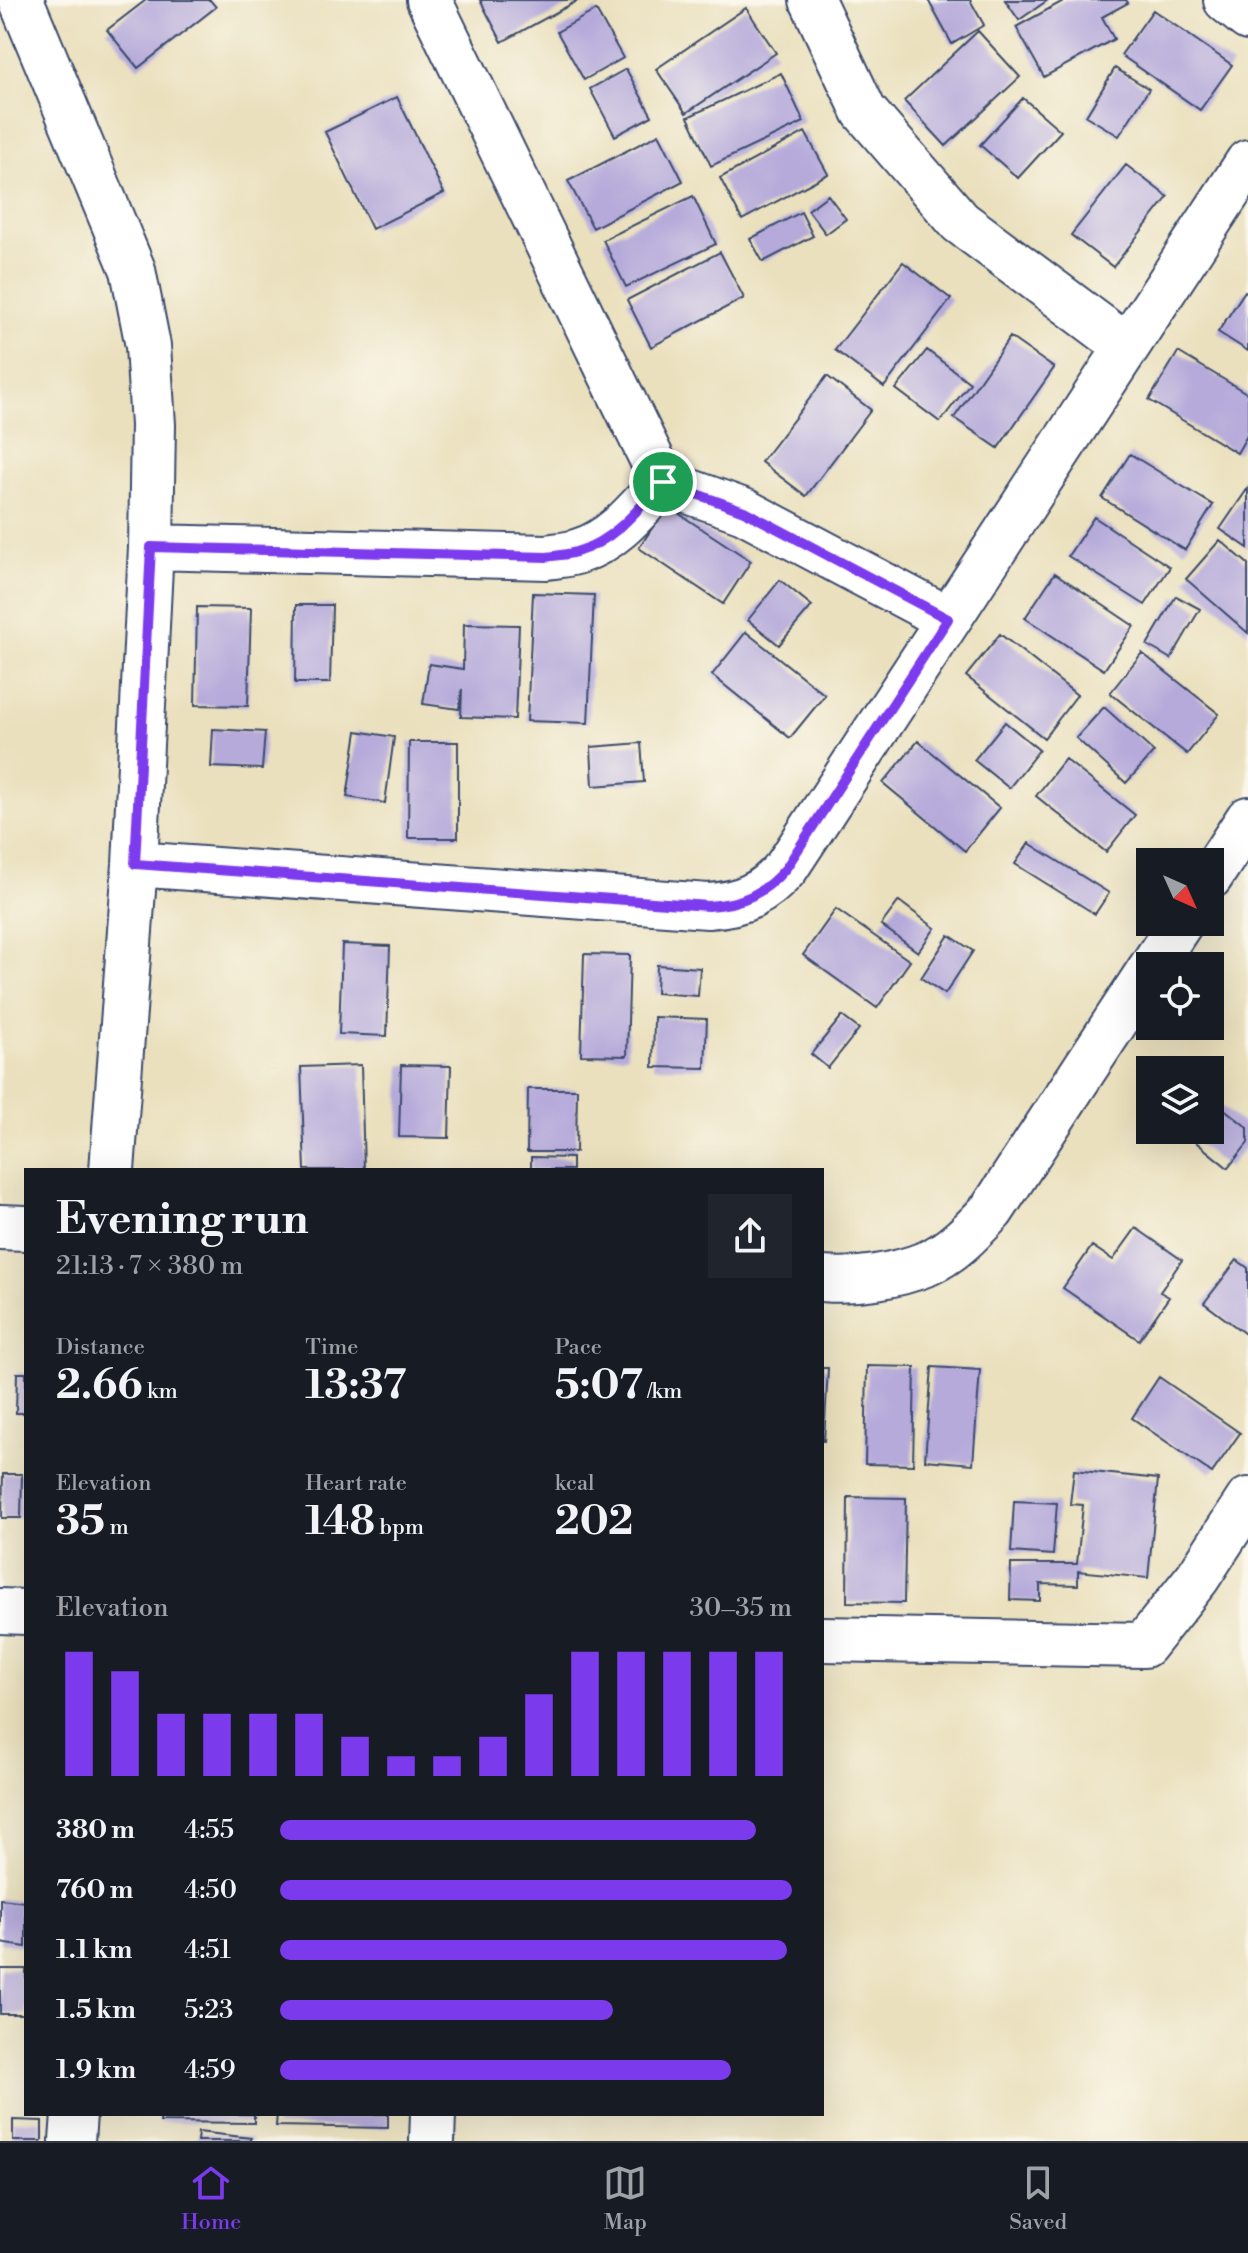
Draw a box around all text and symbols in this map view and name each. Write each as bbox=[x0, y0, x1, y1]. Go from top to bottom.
pin bbox=[629, 448, 697, 516]
icon: arrive bbox=[641, 460, 685, 504]
north arrow bbox=[1136, 848, 1224, 936]
map controls bbox=[1136, 848, 1224, 1144]
button: locate bbox=[1136, 952, 1224, 1040]
button: layers bbox=[1136, 1056, 1224, 1144]
text: Evening run bbox=[56, 1192, 309, 1247]
button: share bbox=[708, 1194, 792, 1278]
text: 21:13 · 7 × 380 m bbox=[56, 1250, 243, 1282]
text: Distance bbox=[56, 1334, 145, 1361]
text: Time bbox=[305, 1334, 358, 1361]
text: Pace bbox=[555, 1334, 602, 1361]
text: 2.66 bbox=[56, 1361, 142, 1411]
text: 13:37 bbox=[305, 1361, 406, 1411]
text: 5:07 bbox=[555, 1361, 643, 1411]
text: km bbox=[142, 1378, 178, 1405]
text: /km bbox=[643, 1378, 682, 1405]
text: Elevation bbox=[56, 1470, 151, 1497]
text: Heart rate bbox=[305, 1470, 407, 1497]
text: kcal bbox=[555, 1470, 595, 1497]
text: 35 bbox=[56, 1497, 105, 1547]
text: 148 bbox=[305, 1497, 375, 1547]
text: 202 bbox=[555, 1497, 633, 1547]
text: m bbox=[105, 1514, 129, 1541]
text: bpm bbox=[375, 1514, 424, 1541]
text: Elevation bbox=[56, 1592, 169, 1624]
text: 30–35 m bbox=[690, 1592, 792, 1624]
text: 380 m bbox=[56, 1814, 135, 1846]
text: 4:55 bbox=[184, 1814, 234, 1846]
text: 760 m bbox=[56, 1874, 133, 1906]
text: 4:50 bbox=[184, 1874, 237, 1906]
text: 1.1 km bbox=[56, 1934, 132, 1966]
text: 4:51 bbox=[184, 1934, 231, 1966]
text: 1.5 km bbox=[56, 1994, 136, 2026]
text: 5:23 bbox=[184, 1994, 233, 2026]
text: 1.9 km bbox=[56, 2054, 136, 2086]
text: 4:59 bbox=[184, 2054, 235, 2086]
tab: Home bbox=[181, 2161, 241, 2236]
tab: Map bbox=[603, 2161, 647, 2236]
tab: Saved bbox=[1009, 2161, 1067, 2236]

